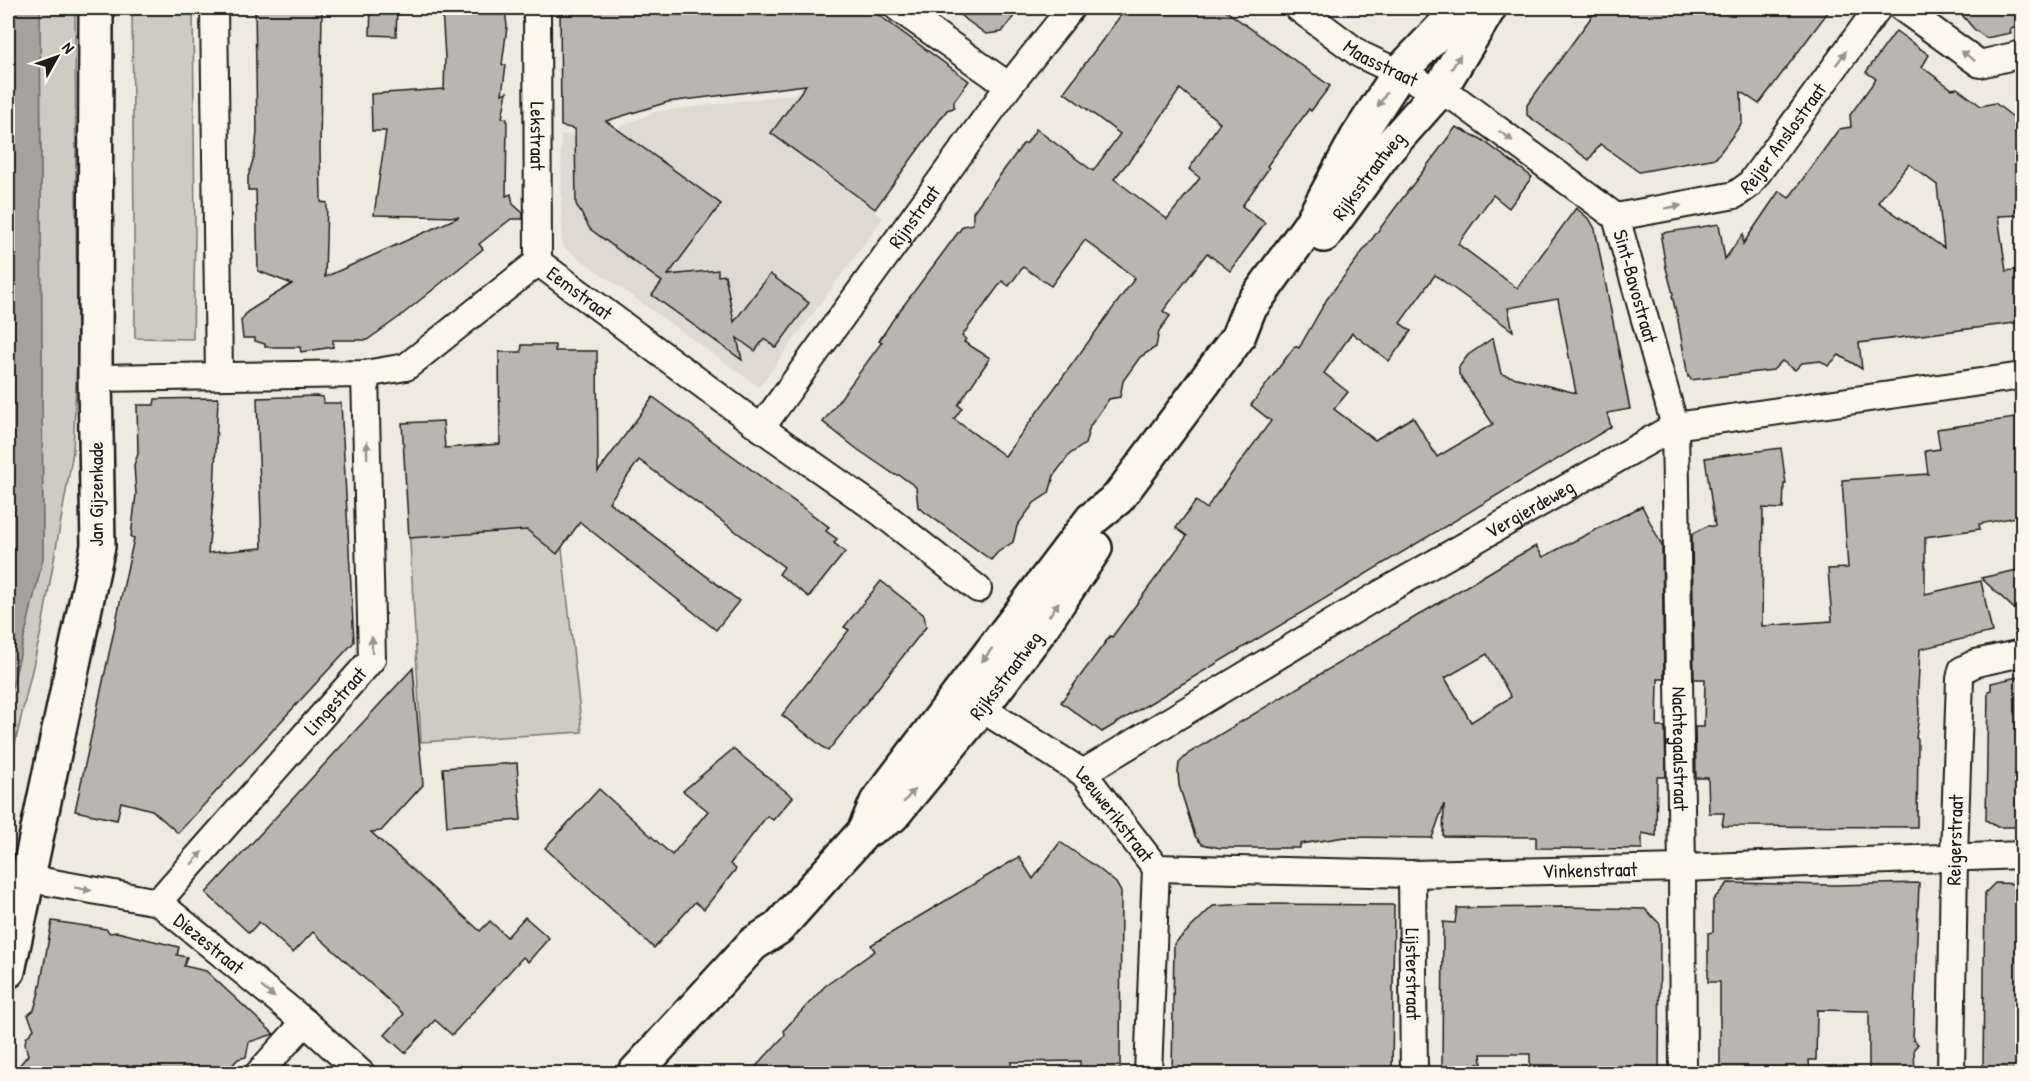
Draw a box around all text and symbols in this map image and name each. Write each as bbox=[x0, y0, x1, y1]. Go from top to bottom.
north arrow bbox=[27, 27, 87, 87]
street label: Maasstraat bbox=[1338, 33, 1424, 93]
text: N bbox=[57, 37, 80, 58]
one-way arrow bbox=[1960, 50, 1975, 62]
one-way arrow bbox=[1835, 51, 1847, 67]
one-way arrow bbox=[1451, 54, 1462, 70]
street label: Reijer Anslostraat bbox=[1734, 76, 1833, 200]
one-way arrow bbox=[1376, 91, 1388, 107]
street label: Lekstraat bbox=[524, 102, 552, 171]
street label: Rijksstraatweg bbox=[1325, 125, 1410, 225]
one-way arrow bbox=[1498, 130, 1514, 142]
street label: Rijnstraat bbox=[882, 178, 947, 254]
one-way arrow bbox=[1664, 202, 1683, 211]
street label: Sint-Bavostraat bbox=[1607, 226, 1665, 347]
street label: Eemstraat bbox=[542, 259, 619, 327]
street label: Jan Gijzenkade bbox=[82, 441, 109, 547]
one-way arrow bbox=[362, 441, 371, 460]
street label: Vergierdeweg bbox=[1480, 472, 1579, 544]
one-way arrow bbox=[1048, 601, 1060, 617]
street label: Rijksstraatweg bbox=[963, 625, 1048, 725]
one-way arrow bbox=[367, 636, 376, 655]
one-way arrow bbox=[981, 647, 994, 663]
street label: Lingestraat bbox=[297, 660, 373, 741]
street label: Nachtegaalstraat bbox=[1666, 686, 1695, 812]
street label: Leeuwerikstraat bbox=[1072, 759, 1161, 868]
one-way arrow bbox=[902, 788, 915, 804]
street label: Reigerstraat bbox=[1940, 793, 1969, 886]
one-way arrow bbox=[190, 850, 203, 866]
street label: Vinkenstraat bbox=[1542, 855, 1639, 884]
one-way arrow bbox=[74, 884, 93, 893]
street label: Diezestraat bbox=[168, 906, 251, 981]
street label: Lijsterstraat bbox=[1400, 928, 1427, 1021]
one-way arrow bbox=[261, 985, 276, 997]

